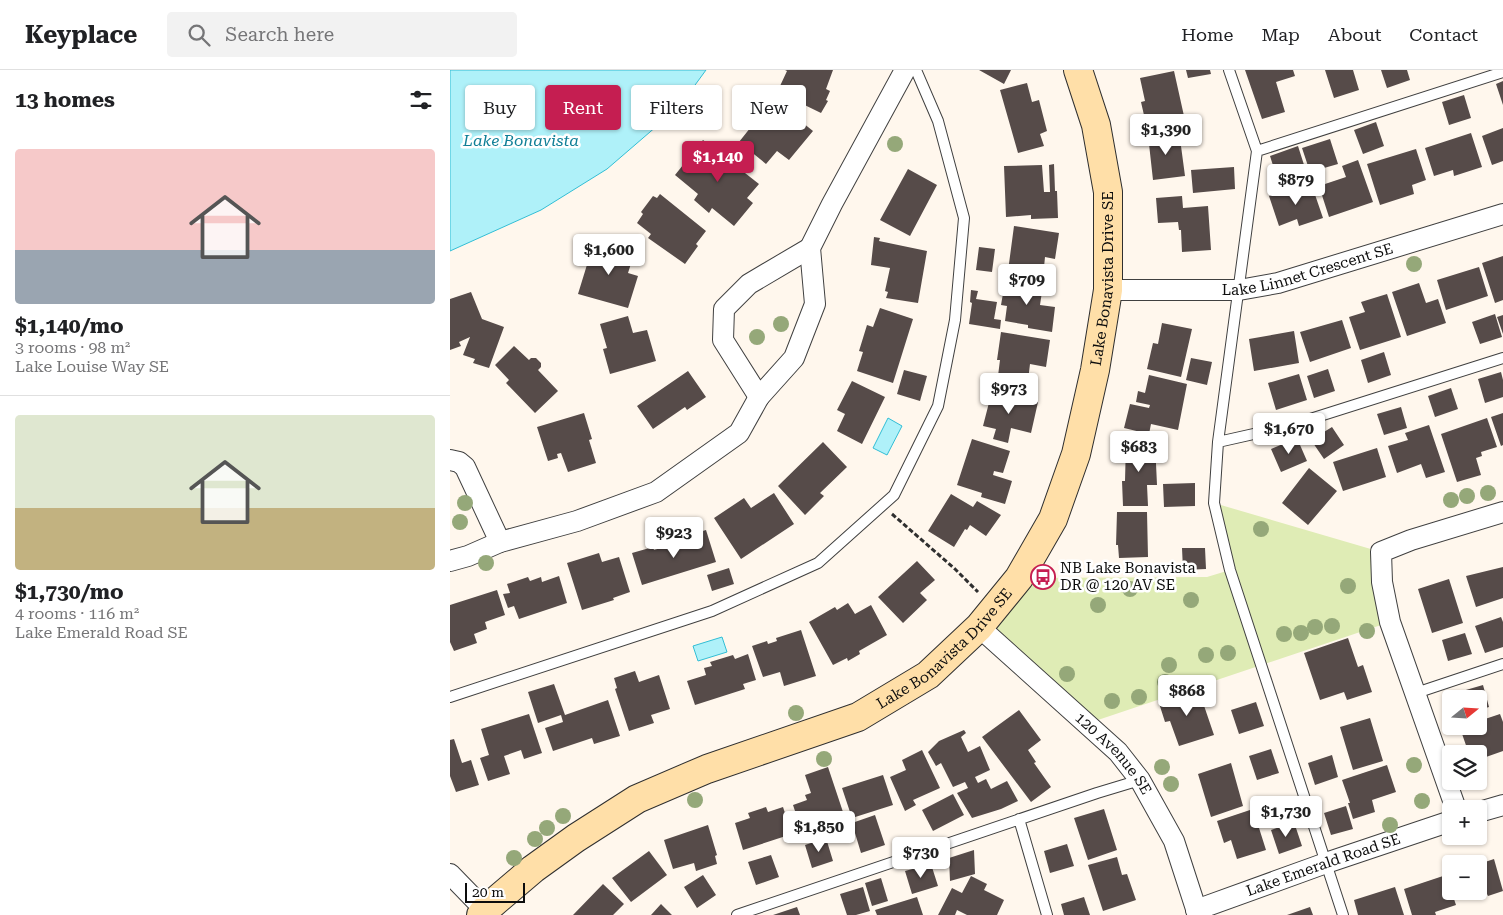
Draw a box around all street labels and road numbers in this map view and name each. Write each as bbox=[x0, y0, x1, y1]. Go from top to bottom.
street label: Lake Bonavista Drive SE bbox=[1087, 191, 1117, 367]
street label: Lake Linnet Crescent SE bbox=[1222, 239, 1395, 299]
street label: Lake Bonavista Drive SE bbox=[873, 585, 1016, 713]
street label: 120 Avenue SE bbox=[1071, 709, 1155, 798]
street label: Lake Emerald Road SE bbox=[1244, 830, 1403, 900]

